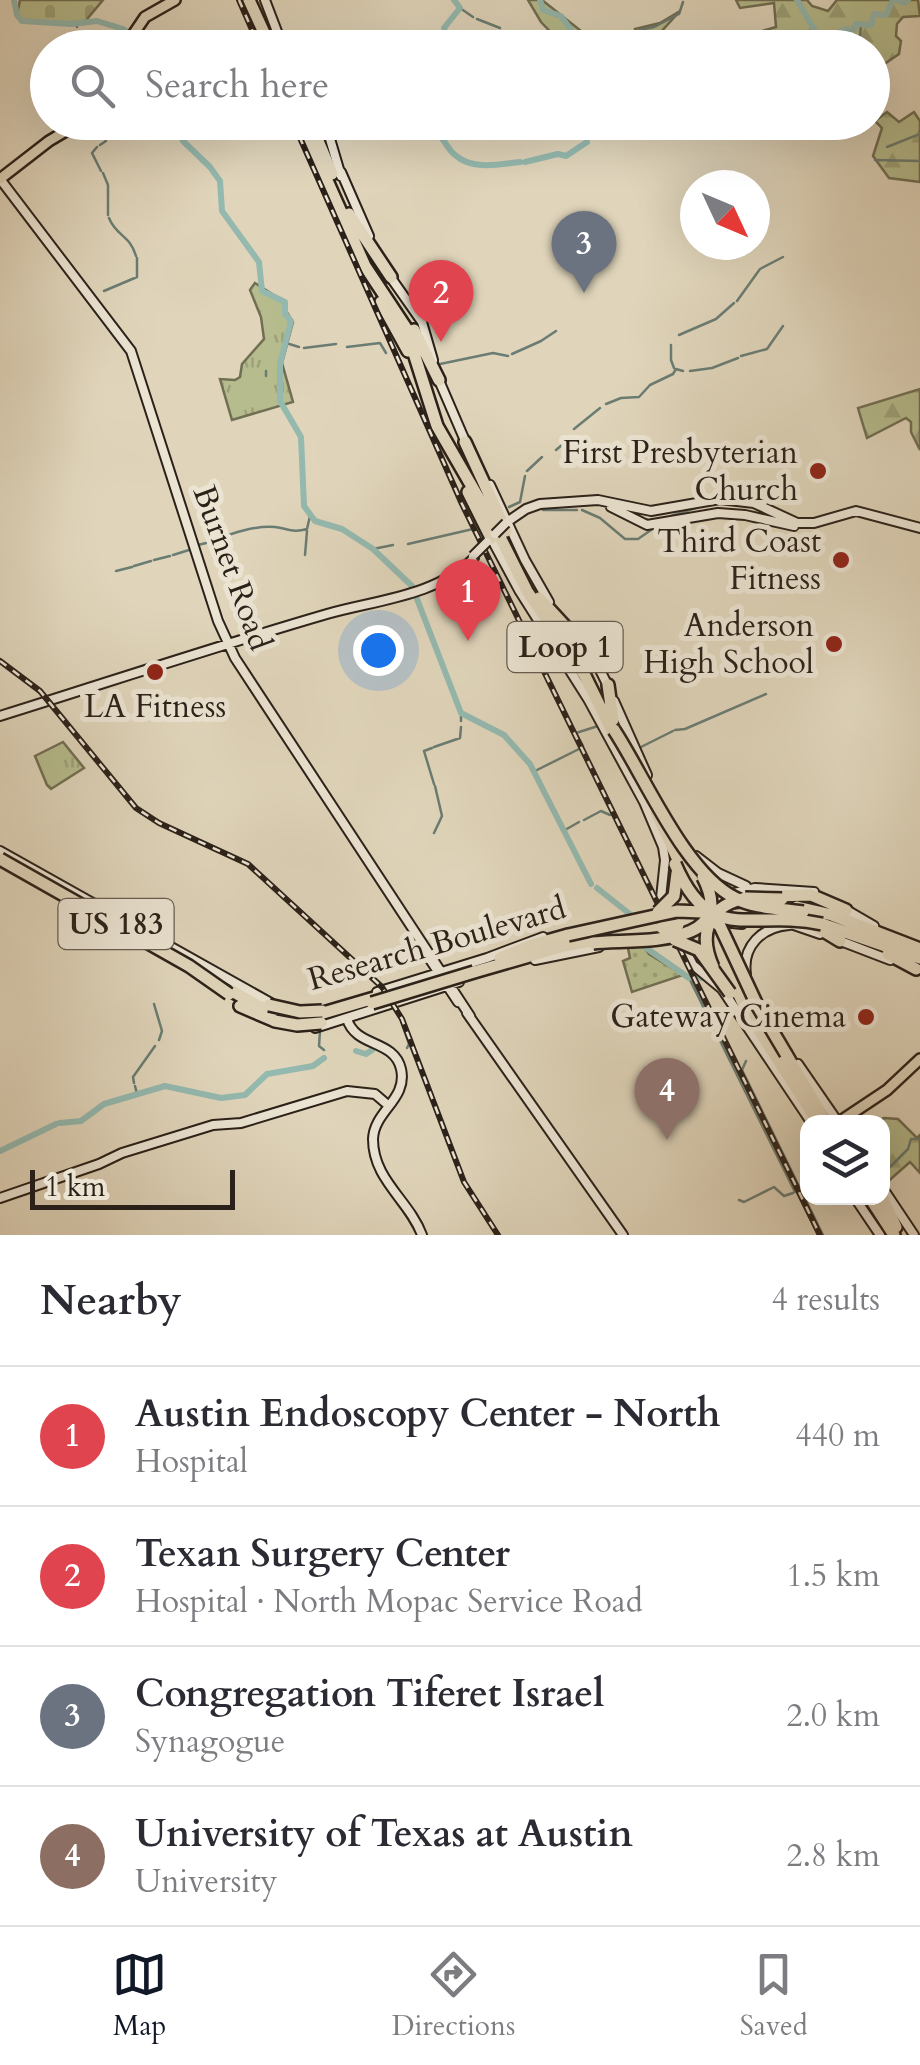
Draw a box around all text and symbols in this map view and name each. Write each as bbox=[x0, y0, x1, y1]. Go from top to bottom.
search box bbox=[30, 30, 890, 140]
icon: search bbox=[65, 58, 120, 113]
text: Search here bbox=[145, 59, 329, 111]
north arrow bbox=[680, 170, 770, 260]
pin: 3 bbox=[552, 210, 616, 293]
pin: 2 bbox=[408, 260, 474, 342]
place label: First Presbyterian Church bbox=[562, 431, 798, 512]
marker: First Presbyterian Church bbox=[807, 460, 829, 482]
street label: Burnet Road bbox=[182, 479, 282, 657]
place label: Third Coast Fitness bbox=[657, 520, 821, 601]
marker: Third Coast Fitness bbox=[830, 549, 852, 571]
pin: 1 bbox=[436, 558, 500, 641]
place label: Anderson High School bbox=[643, 604, 814, 685]
road number: Loop 1 bbox=[508, 622, 622, 672]
your location bbox=[353, 625, 404, 676]
marker: Anderson High School bbox=[823, 633, 845, 655]
marker: LA Fitness bbox=[144, 661, 166, 683]
place label: LA Fitness bbox=[84, 685, 226, 729]
street label: Research Boulevard bbox=[303, 886, 571, 1002]
road number: US 183 bbox=[58, 899, 174, 949]
place label: Gateway Cinema bbox=[610, 995, 846, 1039]
marker: Gateway Cinema bbox=[855, 1006, 877, 1028]
pin: 4 bbox=[634, 1058, 700, 1140]
map controls bbox=[800, 1115, 890, 1205]
button: layers bbox=[800, 1115, 890, 1205]
scale bar bbox=[30, 1165, 235, 1210]
text: 1 km bbox=[45, 1168, 106, 1206]
text: Nearby bbox=[40, 1272, 182, 1329]
text: 4 results bbox=[772, 1278, 880, 1322]
text: Austin Endoscopy Center - North bbox=[135, 1388, 720, 1440]
text: 1 bbox=[64, 1414, 81, 1458]
text: 440 m bbox=[795, 1414, 880, 1458]
text: Hospital bbox=[135, 1440, 248, 1484]
text: Texan Surgery Center bbox=[135, 1528, 510, 1580]
text: 2 bbox=[64, 1554, 81, 1598]
text: 1.5 km bbox=[786, 1554, 880, 1598]
text: Hospital · North Mopac Service Road bbox=[135, 1580, 643, 1624]
text: Congregation Tiferet Israel bbox=[135, 1668, 604, 1720]
text: 3 bbox=[64, 1694, 81, 1738]
text: 2.0 km bbox=[786, 1694, 880, 1738]
text: Synagogue bbox=[135, 1720, 285, 1764]
text: University of Texas at Austin bbox=[135, 1808, 633, 1860]
text: 4 bbox=[64, 1834, 81, 1878]
text: 2.8 km bbox=[786, 1834, 880, 1878]
text: University bbox=[135, 1860, 277, 1904]
tab: Map bbox=[112, 1947, 167, 2045]
tab: Directions bbox=[392, 1947, 515, 2045]
tab: Saved bbox=[740, 1947, 808, 2045]

